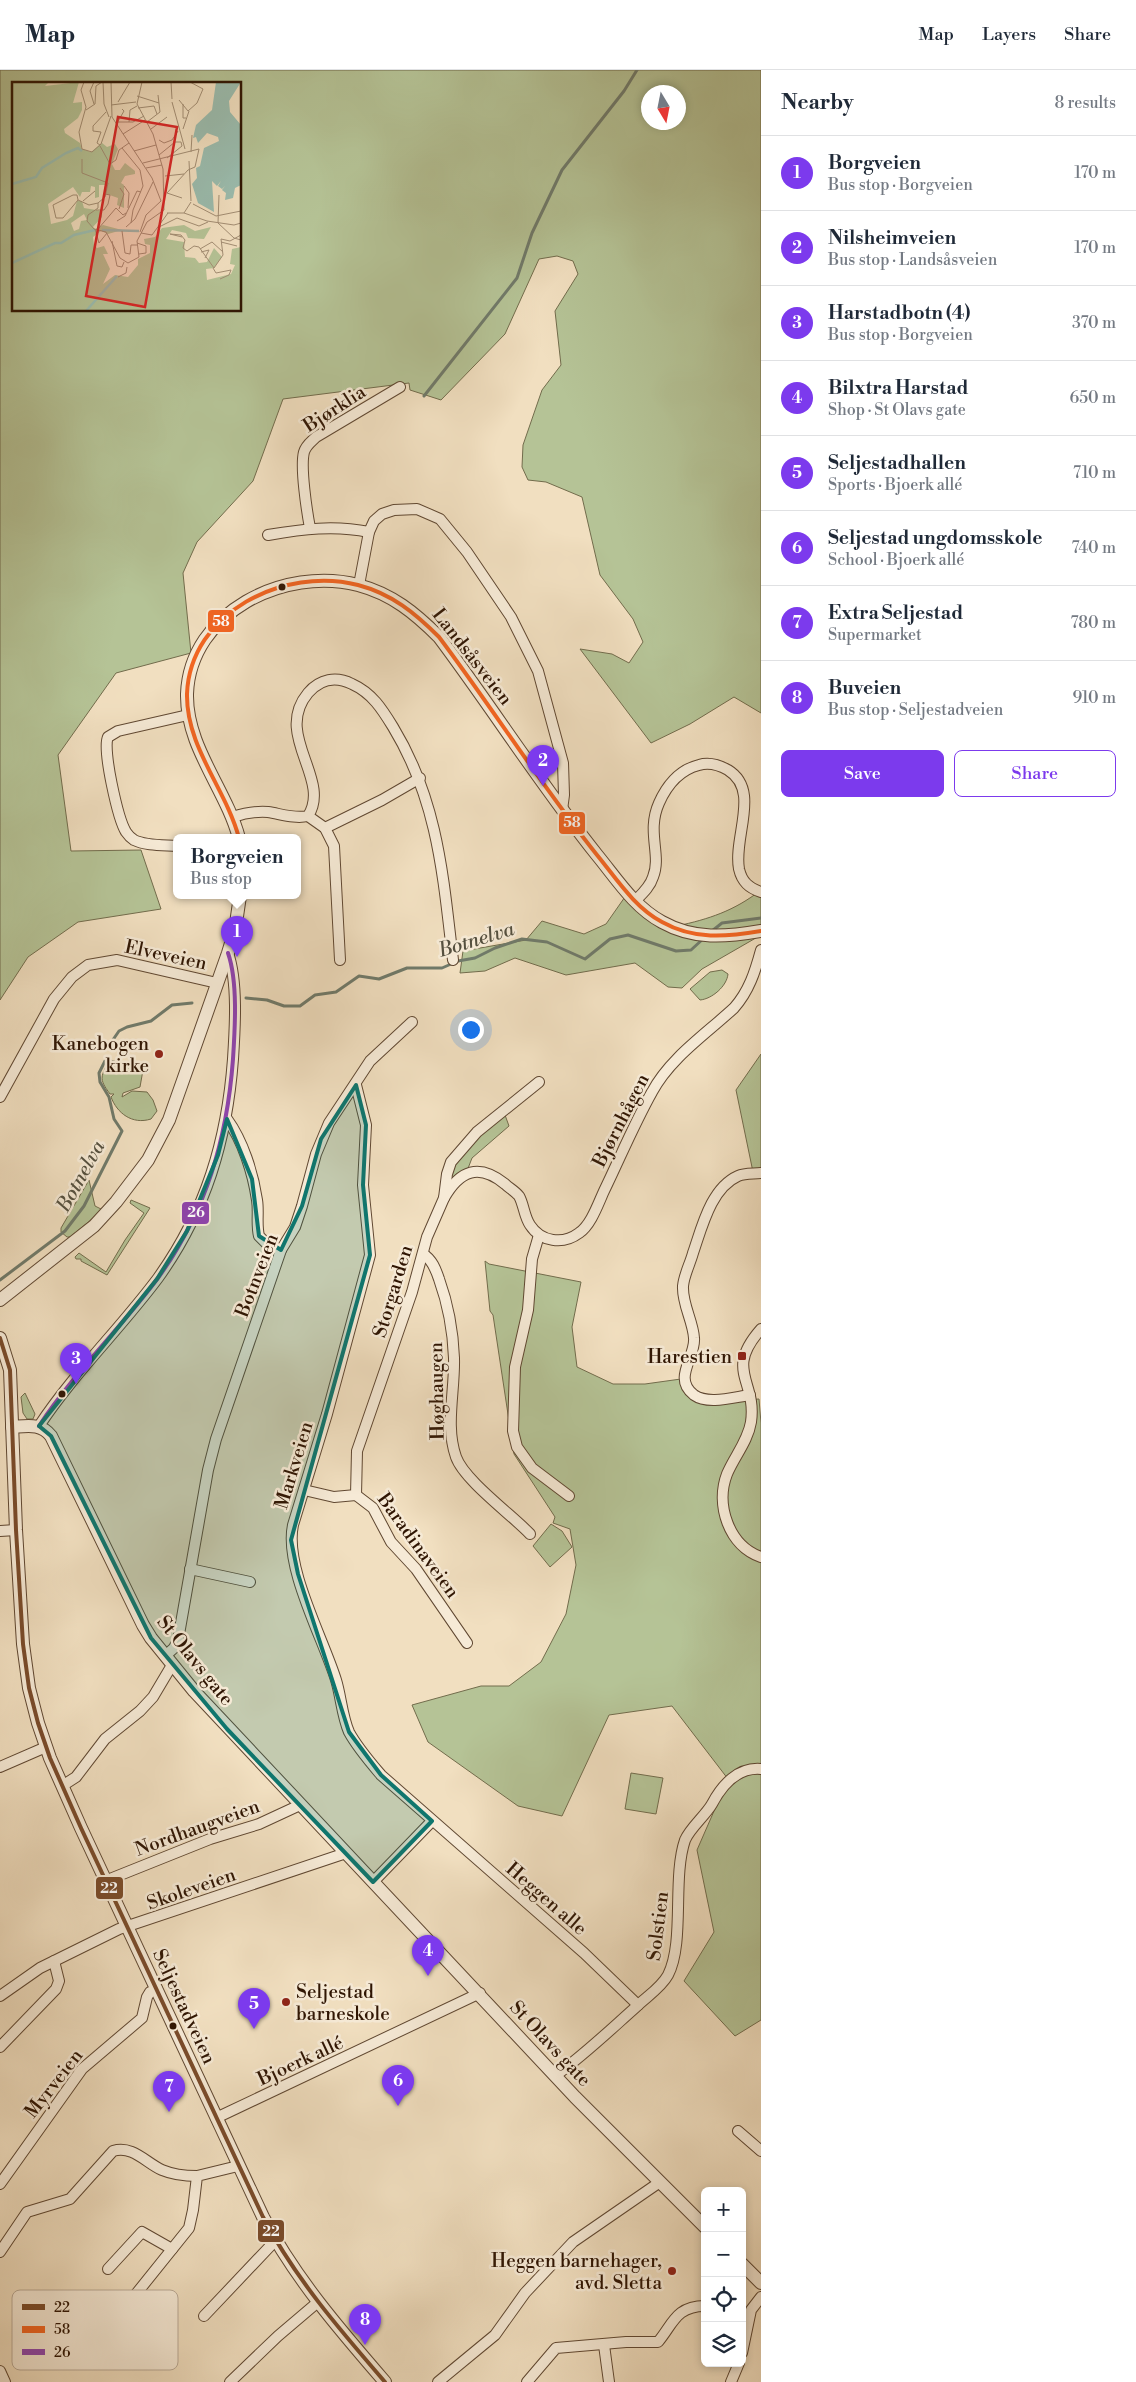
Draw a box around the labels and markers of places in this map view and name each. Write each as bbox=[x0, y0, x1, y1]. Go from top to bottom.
unlabelled marker bbox=[277, 582, 287, 592]
pin: 2 bbox=[527, 745, 559, 786]
pin: 1 bbox=[221, 916, 253, 957]
place label: Kanebogen kirke bbox=[52, 1032, 149, 1078]
marker: Kanebogen kirke bbox=[153, 1048, 165, 1060]
pin: 3 bbox=[60, 1343, 92, 1384]
place label: Harestien bbox=[647, 1345, 732, 1369]
marker: Harestien bbox=[736, 1350, 748, 1362]
unlabelled marker bbox=[57, 1389, 67, 1399]
pin: 4 bbox=[412, 1935, 444, 1976]
place label: Seljestad barneskole bbox=[296, 1980, 390, 2026]
pin: 5 bbox=[238, 1988, 270, 2029]
marker: Seljestad barneskole bbox=[280, 1996, 292, 2008]
unlabelled marker bbox=[168, 2021, 178, 2031]
pin: 6 bbox=[382, 2065, 414, 2106]
pin: 7 bbox=[153, 2071, 185, 2112]
place label: Heggen barnehager, avd. Sletta bbox=[491, 2249, 662, 2295]
marker: Heggen barnehager, avd. Sletta bbox=[666, 2265, 678, 2277]
pin: 8 bbox=[349, 2304, 381, 2345]

